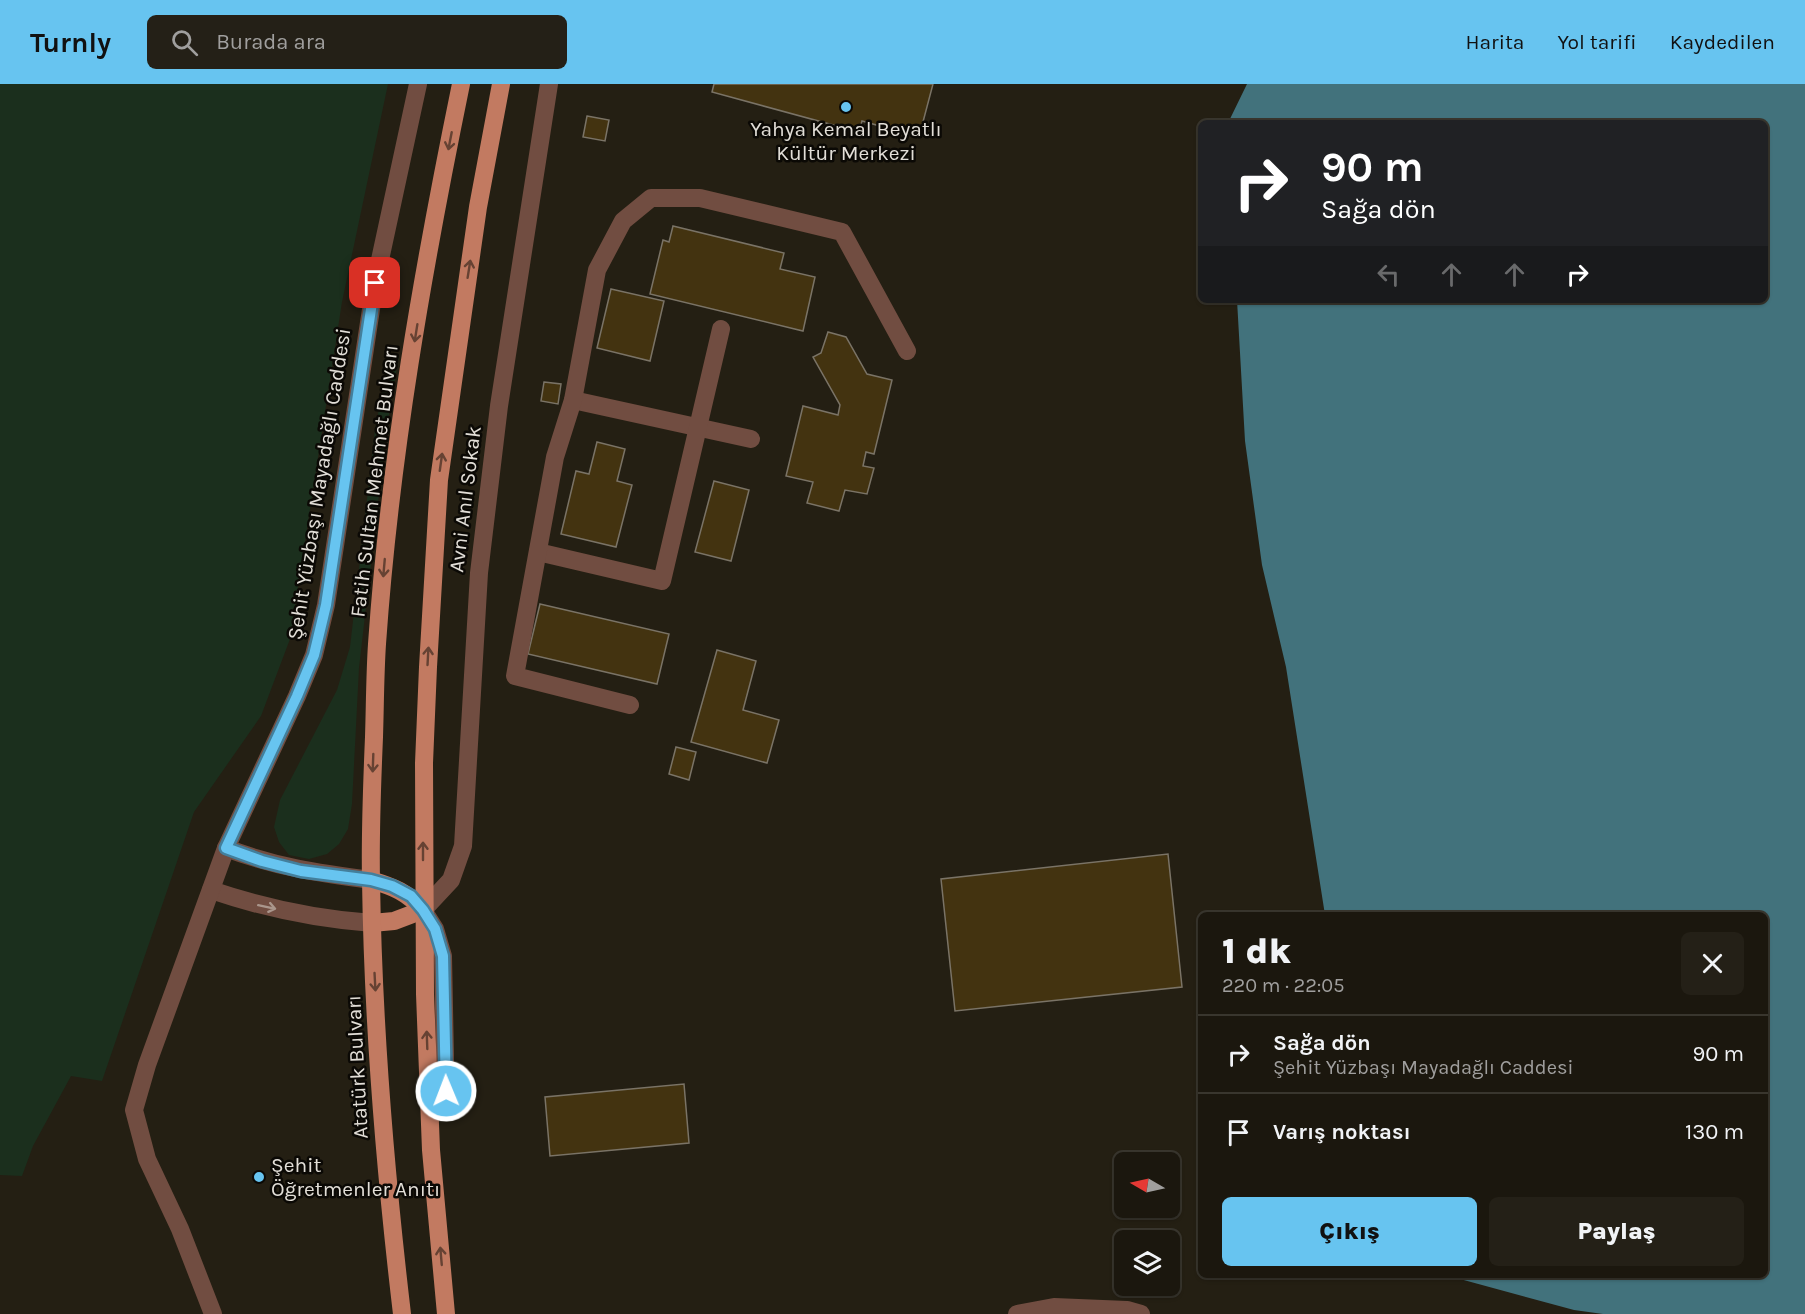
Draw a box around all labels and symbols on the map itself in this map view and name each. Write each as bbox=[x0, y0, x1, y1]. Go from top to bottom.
marker: Yahya Kemal Beyatlı Kültür Merkezi bbox=[839, 100, 853, 114]
place label: Yahya Kemal Beyatlı Kültür Merkezi bbox=[750, 117, 942, 165]
one-way arrow bbox=[444, 131, 455, 151]
pin bbox=[349, 257, 400, 308]
one-way arrow bbox=[463, 260, 474, 279]
one-way arrow bbox=[410, 323, 421, 343]
street label: Şehit Yüzbaşı Mayadağlı Caddesi bbox=[282, 326, 356, 642]
street label: Fatih Sultan Mehmet Bulvarı bbox=[345, 343, 403, 619]
street label: Avni Anıl Sokak bbox=[444, 424, 486, 574]
one-way arrow bbox=[436, 453, 447, 472]
one-way arrow bbox=[378, 558, 389, 578]
one-way arrow bbox=[423, 647, 434, 667]
one-way arrow bbox=[367, 752, 379, 772]
one-way arrow bbox=[418, 842, 429, 862]
one-way arrow bbox=[257, 902, 276, 913]
one-way arrow bbox=[369, 971, 380, 991]
street label: Atatürk Bulvarı bbox=[341, 994, 373, 1140]
one-way arrow bbox=[421, 1031, 432, 1051]
position arrow bbox=[414, 1059, 478, 1123]
north arrow bbox=[1114, 1152, 1180, 1218]
place label: Şehit Öğretmenler Anıtı bbox=[271, 1153, 440, 1201]
marker: Şehit Öğretmenler Anıtı bbox=[252, 1170, 266, 1184]
one-way arrow bbox=[435, 1246, 446, 1266]

